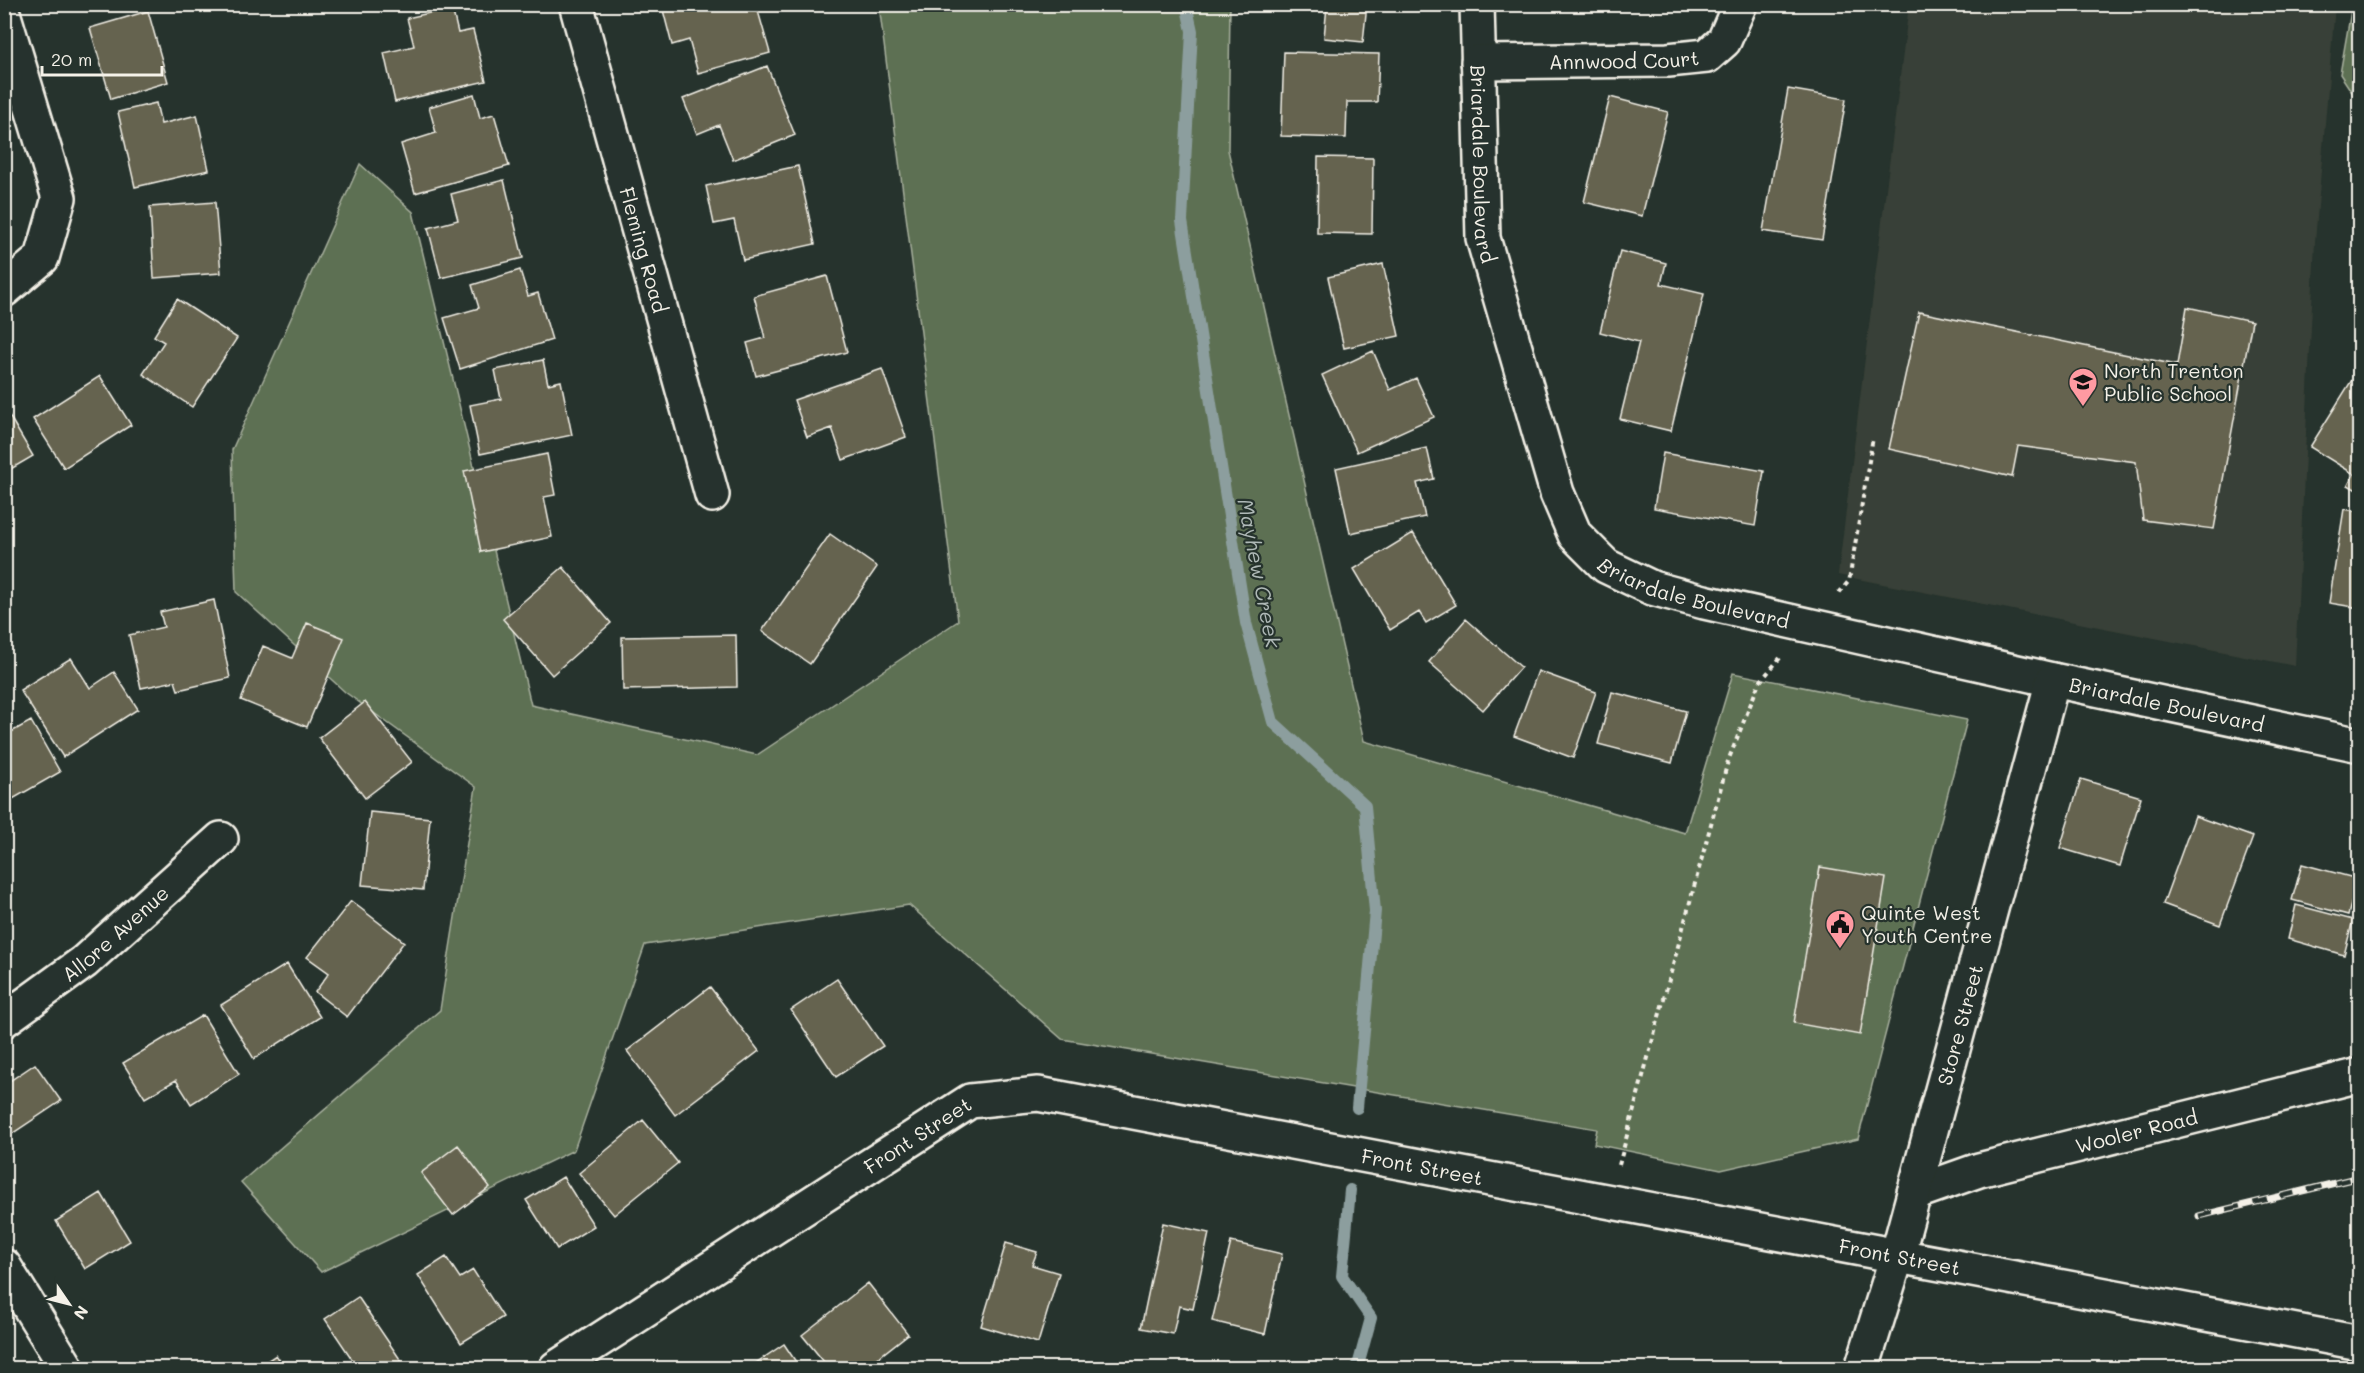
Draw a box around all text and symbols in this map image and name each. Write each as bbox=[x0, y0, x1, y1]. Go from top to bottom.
scale bar bbox=[42, 39, 162, 77]
street label: Annwood Court bbox=[1549, 44, 1700, 74]
text: 20 m bbox=[51, 47, 92, 71]
street label: Briardale Boulevard bbox=[1466, 64, 1503, 266]
street label: Fleming Road bbox=[614, 184, 674, 316]
place label: North Trenton Public School bbox=[2104, 357, 2244, 406]
school or university icon: North Trenton Public School bbox=[2067, 366, 2099, 408]
water label: Mayhew Creek bbox=[1232, 496, 1288, 651]
street label: Briardale Boulevard bbox=[1592, 552, 1792, 634]
street label: Briardale Boulevard bbox=[2067, 671, 2267, 737]
street label: Allore Avenue bbox=[56, 879, 174, 987]
place label: Quinte West Youth Centre bbox=[1861, 899, 1992, 948]
public building icon: Quinte West Youth Centre bbox=[1824, 908, 1856, 950]
street label: Store Street bbox=[1931, 961, 1988, 1088]
street label: Front Street bbox=[859, 1091, 976, 1179]
street label: Wooler Road bbox=[2072, 1103, 2200, 1159]
street label: Front Street bbox=[1359, 1142, 1485, 1191]
street label: Front Street bbox=[1837, 1232, 1963, 1281]
north arrow bbox=[39, 1274, 99, 1334]
text: N bbox=[70, 1302, 94, 1324]

